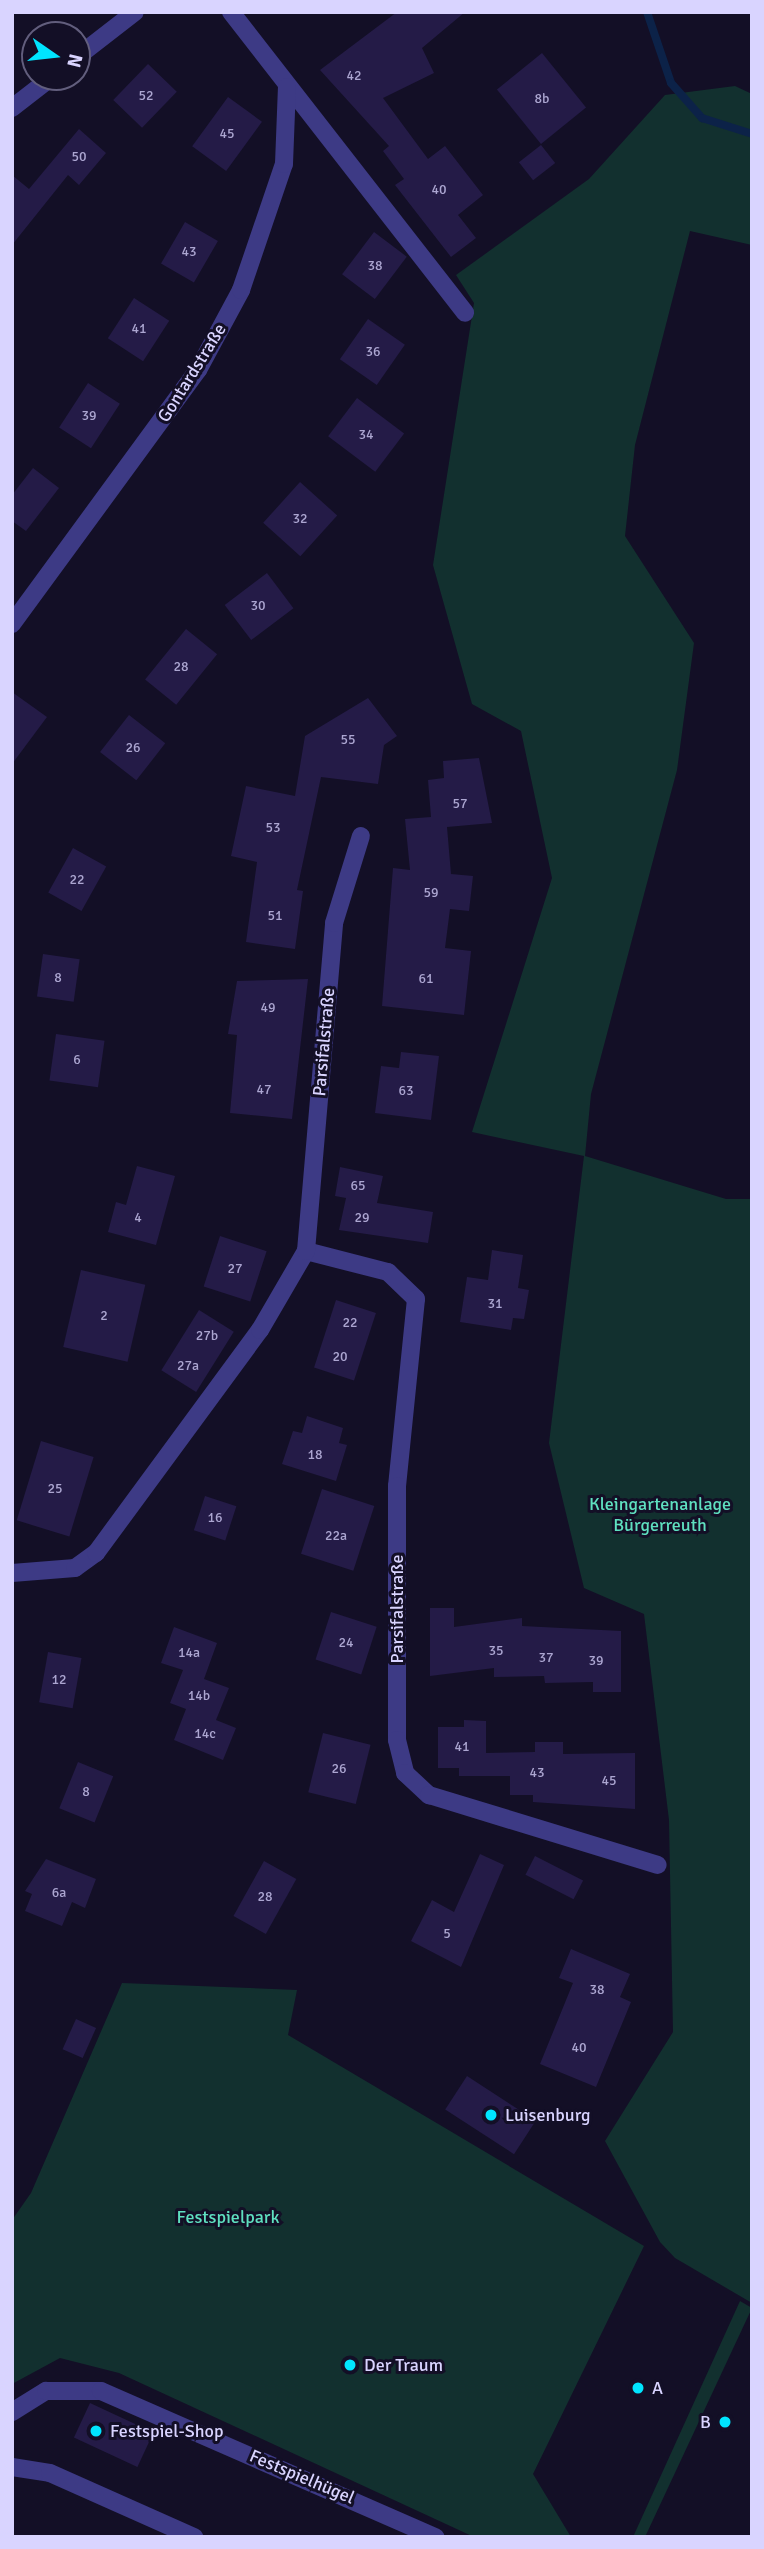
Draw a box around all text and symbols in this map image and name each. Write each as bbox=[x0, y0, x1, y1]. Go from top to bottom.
north arrow bbox=[21, 21, 91, 91]
text: N bbox=[61, 51, 88, 70]
house number: 42 bbox=[346, 68, 362, 84]
house number: 52 bbox=[138, 88, 154, 104]
house number: 8b bbox=[535, 91, 549, 107]
house number: 45 bbox=[219, 126, 235, 142]
house number: 50 bbox=[71, 149, 87, 165]
house number: 40 bbox=[431, 182, 447, 198]
house number: 43 bbox=[181, 244, 197, 260]
house number: 38 bbox=[367, 258, 383, 274]
street label: Gontardstraße bbox=[153, 320, 231, 426]
house number: 41 bbox=[131, 321, 147, 337]
house number: 36 bbox=[365, 344, 381, 360]
house number: 39 bbox=[81, 408, 97, 424]
house number: 34 bbox=[358, 427, 374, 443]
house number: 32 bbox=[292, 511, 308, 527]
house number: 30 bbox=[250, 598, 266, 614]
house number: 28 bbox=[173, 659, 189, 675]
house number: 55 bbox=[340, 732, 356, 748]
house number: 26 bbox=[125, 740, 141, 756]
house number: 57 bbox=[452, 796, 468, 812]
house number: 53 bbox=[265, 820, 281, 836]
house number: 22 bbox=[69, 872, 85, 888]
house number: 59 bbox=[423, 885, 439, 901]
house number: 51 bbox=[267, 908, 283, 924]
house number: 8 bbox=[54, 970, 62, 986]
house number: 61 bbox=[418, 971, 434, 987]
street label: Parsifalstraße bbox=[309, 987, 339, 1097]
house number: 49 bbox=[260, 1000, 276, 1016]
house number: 6 bbox=[73, 1052, 81, 1068]
house number: 47 bbox=[256, 1082, 272, 1098]
house number: 63 bbox=[398, 1083, 414, 1099]
house number: 65 bbox=[350, 1178, 366, 1194]
house number: 4 bbox=[134, 1210, 142, 1226]
house number: 29 bbox=[354, 1210, 370, 1226]
house number: 27 bbox=[227, 1261, 243, 1277]
house number: 31 bbox=[487, 1296, 503, 1312]
house number: 2 bbox=[100, 1308, 108, 1324]
house number: 22 bbox=[342, 1315, 358, 1331]
house number: 27b bbox=[196, 1328, 218, 1344]
house number: 20 bbox=[332, 1349, 348, 1365]
house number: 27a bbox=[177, 1358, 199, 1374]
house number: 18 bbox=[307, 1447, 323, 1463]
house number: 25 bbox=[47, 1481, 63, 1497]
park label: Kleingartenanlage Bürgerreuth bbox=[589, 1494, 731, 1536]
house number: 16 bbox=[207, 1510, 223, 1526]
house number: 22a bbox=[325, 1528, 347, 1544]
street label: Parsifalstraße bbox=[386, 1555, 408, 1663]
house number: 24 bbox=[338, 1635, 354, 1651]
house number: 35 bbox=[488, 1643, 504, 1659]
house number: 14a bbox=[178, 1645, 200, 1661]
house number: 37 bbox=[538, 1650, 554, 1666]
house number: 39 bbox=[588, 1653, 604, 1669]
house number: 12 bbox=[51, 1672, 67, 1688]
house number: 14b bbox=[188, 1688, 210, 1704]
house number: 14c bbox=[194, 1726, 216, 1742]
house number: 41 bbox=[454, 1739, 470, 1755]
house number: 26 bbox=[331, 1761, 347, 1777]
house number: 43 bbox=[529, 1765, 545, 1781]
house number: 45 bbox=[601, 1773, 617, 1789]
house number: 8 bbox=[82, 1784, 90, 1800]
house number: 6a bbox=[52, 1885, 66, 1901]
house number: 28 bbox=[257, 1889, 273, 1905]
house number: 5 bbox=[443, 1926, 451, 1942]
house number: 38 bbox=[589, 1982, 605, 1998]
house number: 40 bbox=[571, 2040, 587, 2056]
place label: Luisenburg bbox=[505, 2104, 591, 2126]
marker: Luisenburg bbox=[483, 2107, 499, 2123]
park label: Festspielpark bbox=[177, 2206, 279, 2228]
place label: Der Traum bbox=[364, 2354, 443, 2376]
marker: Der Traum bbox=[342, 2357, 358, 2373]
place label: A bbox=[652, 2377, 663, 2399]
marker: A bbox=[630, 2380, 646, 2396]
place label: B bbox=[700, 2411, 711, 2433]
marker: B bbox=[717, 2414, 733, 2430]
place label: Festspiel-Shop bbox=[110, 2420, 223, 2442]
marker: Festspiel-Shop bbox=[88, 2423, 104, 2439]
street label: Festspielhügel bbox=[246, 2445, 358, 2509]

